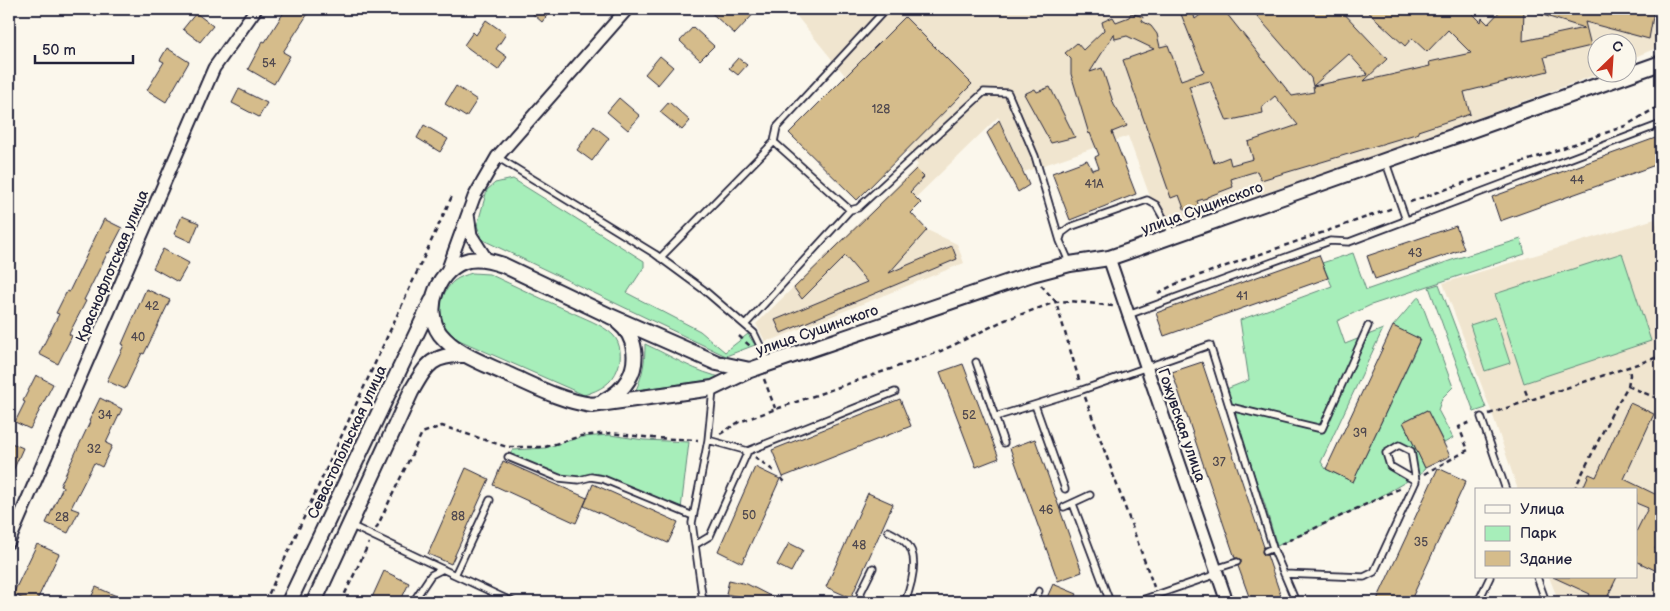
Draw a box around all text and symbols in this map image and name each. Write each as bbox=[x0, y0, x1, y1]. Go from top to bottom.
scale bar bbox=[35, 32, 132, 64]
north arrow bbox=[1588, 32, 1638, 82]
text: С bbox=[1609, 37, 1626, 57]
text: 50 m bbox=[42, 41, 76, 60]
house number: 54 bbox=[262, 56, 277, 71]
house number: 128 bbox=[872, 102, 890, 117]
house number: 44 bbox=[1570, 173, 1585, 188]
house number: 41А bbox=[1084, 177, 1104, 192]
street label: улица Сущинского bbox=[1139, 178, 1266, 239]
street label: Краснофлотская улица bbox=[72, 187, 153, 345]
house number: 43 bbox=[1408, 246, 1422, 261]
house number: 41 bbox=[1236, 289, 1248, 304]
house number: 42 bbox=[145, 299, 159, 314]
street label: улица Сущинского bbox=[754, 301, 881, 360]
house number: 40 bbox=[131, 330, 145, 345]
street label: Севастопольская улица bbox=[304, 362, 391, 522]
street label: Гожувская улица bbox=[1153, 366, 1210, 485]
house number: 34 bbox=[98, 408, 113, 423]
house number: 52 bbox=[962, 408, 976, 423]
house number: 39 bbox=[1353, 426, 1367, 441]
house number: 32 bbox=[87, 442, 101, 457]
house number: 37 bbox=[1212, 455, 1226, 470]
legend bbox=[1475, 488, 1638, 578]
text: Улица bbox=[1520, 500, 1565, 519]
house number: 46 bbox=[1039, 503, 1053, 518]
house number: 50 bbox=[742, 508, 756, 523]
house number: 88 bbox=[451, 509, 465, 524]
house number: 28 bbox=[55, 510, 69, 525]
text: Парк bbox=[1520, 524, 1557, 543]
house number: 35 bbox=[1414, 535, 1428, 550]
house number: 48 bbox=[852, 538, 866, 553]
text: Здание bbox=[1520, 550, 1572, 569]

